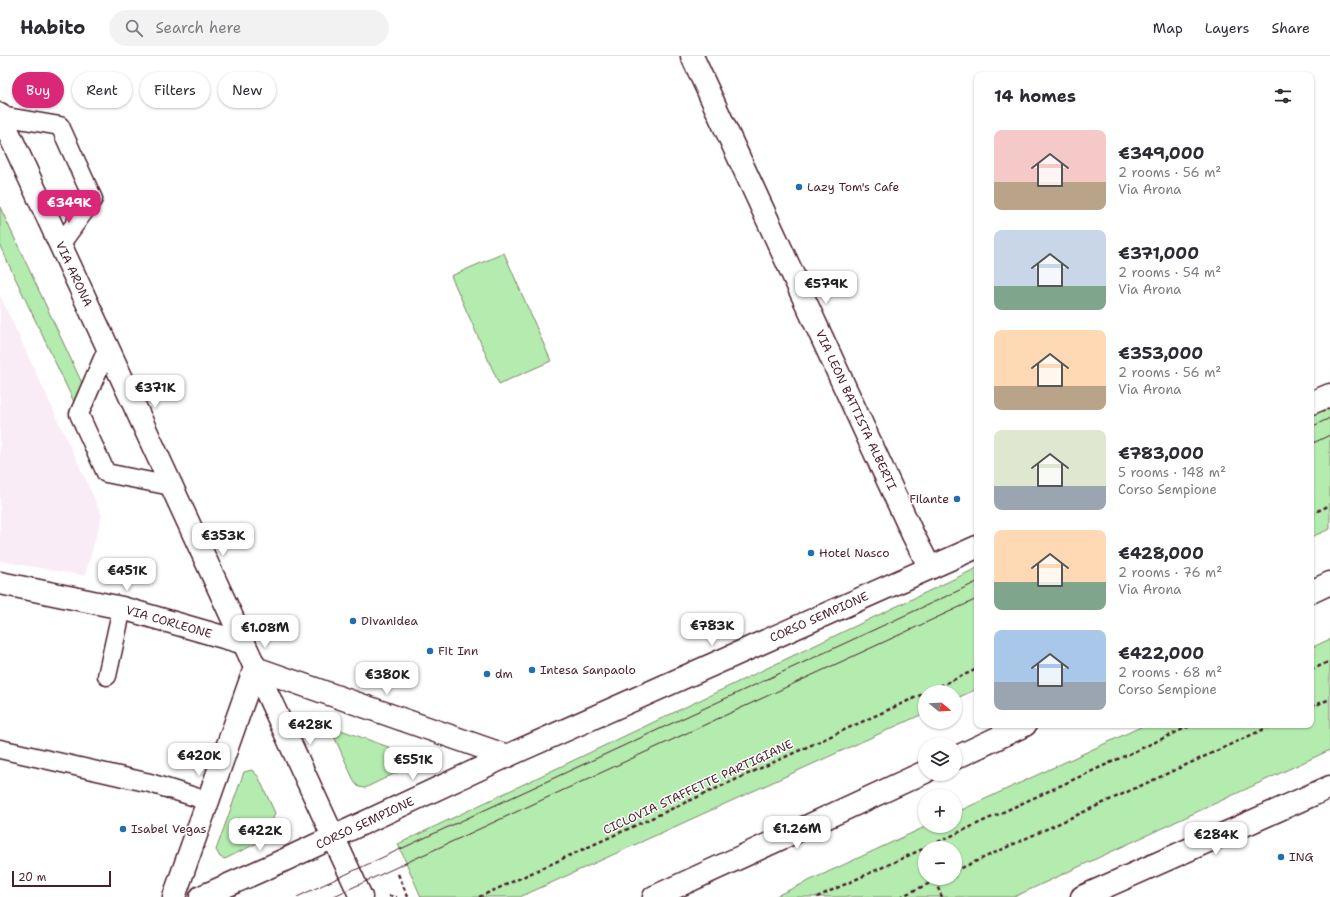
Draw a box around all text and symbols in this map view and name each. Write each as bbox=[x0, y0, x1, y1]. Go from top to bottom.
search box bbox=[109, 10, 389, 46]
text: Habito bbox=[20, 15, 85, 40]
icon: search bbox=[123, 17, 145, 39]
text: Search here bbox=[155, 18, 241, 38]
text: Map bbox=[1153, 19, 1183, 37]
text: Layers bbox=[1205, 19, 1249, 37]
text: Share bbox=[1271, 19, 1310, 37]
chip: Buy bbox=[12, 72, 64, 108]
chip: Rent bbox=[72, 72, 132, 108]
chip: Filters bbox=[140, 72, 210, 108]
chip: New bbox=[218, 72, 276, 108]
text: 14 homes bbox=[994, 85, 1076, 107]
icon: filters bbox=[1272, 85, 1294, 107]
text: €349,000 bbox=[1118, 142, 1204, 164]
icon: home bbox=[1026, 146, 1074, 194]
text: 2 rooms · 56 m² bbox=[1118, 164, 1221, 181]
place label: Lazy Tom's Cafe bbox=[807, 179, 899, 195]
text: Via Arona bbox=[1118, 181, 1181, 198]
marker: Lazy Tom's Cafe bbox=[794, 182, 804, 192]
pin: €349K bbox=[41, 190, 97, 224]
text: €349K bbox=[47, 194, 91, 211]
street label: VIA ARONA bbox=[52, 239, 96, 309]
text: €371,000 bbox=[1118, 242, 1199, 264]
icon: home bbox=[1026, 246, 1074, 294]
text: 2 rooms · 54 m² bbox=[1118, 264, 1221, 281]
pin: €579K bbox=[798, 271, 854, 305]
text: €579K bbox=[804, 275, 848, 292]
text: Via Arona bbox=[1118, 281, 1181, 298]
street label: VIA LEON BATTISTA ALBERTI bbox=[812, 327, 900, 493]
text: €353,000 bbox=[1118, 342, 1203, 364]
icon: home bbox=[1026, 346, 1074, 394]
text: 2 rooms · 56 m² bbox=[1118, 364, 1221, 381]
pin: €371K bbox=[127, 375, 183, 409]
text: €371K bbox=[134, 379, 176, 396]
text: Via Arona bbox=[1118, 381, 1181, 398]
text: €783,000 bbox=[1118, 442, 1204, 464]
icon: home bbox=[1026, 446, 1074, 494]
text: 5 rooms · 148 m² bbox=[1118, 464, 1226, 481]
text: Corso Sempione bbox=[1118, 481, 1217, 498]
place label: Filante bbox=[909, 491, 949, 507]
marker: Filante bbox=[952, 494, 962, 504]
pin: €353K bbox=[195, 523, 251, 557]
text: €353K bbox=[201, 527, 245, 544]
text: €428,000 bbox=[1118, 542, 1204, 564]
place label: Hotel Nasco bbox=[819, 545, 889, 561]
icon: home bbox=[1026, 546, 1074, 594]
marker: Hotel Nasco bbox=[806, 548, 816, 558]
pin: €451K bbox=[99, 558, 155, 592]
text: €451K bbox=[107, 562, 147, 579]
text: 2 rooms · 76 m² bbox=[1118, 564, 1222, 581]
text: Via Arona bbox=[1118, 581, 1181, 598]
street label: CORSO SEMPIONE bbox=[767, 588, 871, 646]
street label: VIA CORLEONE bbox=[124, 602, 214, 642]
place label: Divanidea bbox=[361, 613, 419, 629]
pin: €783K bbox=[684, 613, 740, 647]
pin: €1.08M bbox=[232, 615, 298, 649]
marker: Divanidea bbox=[348, 616, 358, 626]
text: €783K bbox=[690, 617, 734, 634]
text: €1.08M bbox=[241, 619, 289, 636]
text: €422,000 bbox=[1118, 642, 1204, 664]
place label: Fit Inn bbox=[438, 643, 478, 659]
marker: Fit Inn bbox=[425, 646, 435, 656]
icon: home bbox=[1026, 646, 1074, 694]
pin: €380K bbox=[359, 662, 415, 696]
place label: Intesa Sanpaolo bbox=[540, 662, 636, 678]
text: 2 rooms · 68 m² bbox=[1118, 664, 1222, 681]
marker: Intesa Sanpaolo bbox=[527, 665, 537, 675]
text: €380K bbox=[364, 666, 410, 683]
place label: dm bbox=[495, 666, 513, 682]
marker: dm bbox=[482, 669, 492, 679]
text: Corso Sempione bbox=[1118, 681, 1217, 698]
north arrow bbox=[918, 685, 962, 729]
map controls bbox=[918, 685, 962, 885]
pin: €428K bbox=[282, 712, 338, 746]
text: €428K bbox=[288, 716, 332, 733]
street label: CICLOVIA STAFFETTE PARTIGIANE bbox=[600, 736, 796, 838]
button: layers bbox=[918, 737, 962, 781]
pin: €420K bbox=[171, 743, 227, 777]
text: €420K bbox=[177, 747, 221, 764]
pin: €551K bbox=[385, 747, 441, 781]
text: €551K bbox=[393, 751, 433, 768]
button: + bbox=[918, 789, 962, 833]
street label: CORSO SEMPIONE bbox=[313, 793, 417, 853]
pin: €1.26M bbox=[764, 816, 830, 850]
pin: €422K bbox=[232, 818, 288, 852]
text: €1.26M bbox=[773, 820, 821, 837]
place label: Isabel Vegas bbox=[131, 821, 207, 837]
text: €422K bbox=[238, 822, 282, 839]
pin: €284K bbox=[1188, 822, 1244, 856]
marker: Isabel Vegas bbox=[118, 824, 128, 834]
text: €284K bbox=[1193, 826, 1239, 843]
button: − bbox=[918, 841, 962, 885]
place label: ING bbox=[1289, 849, 1314, 865]
marker: ING bbox=[1276, 852, 1286, 862]
scale bar bbox=[12, 869, 111, 888]
text: 20 m bbox=[18, 870, 46, 885]

